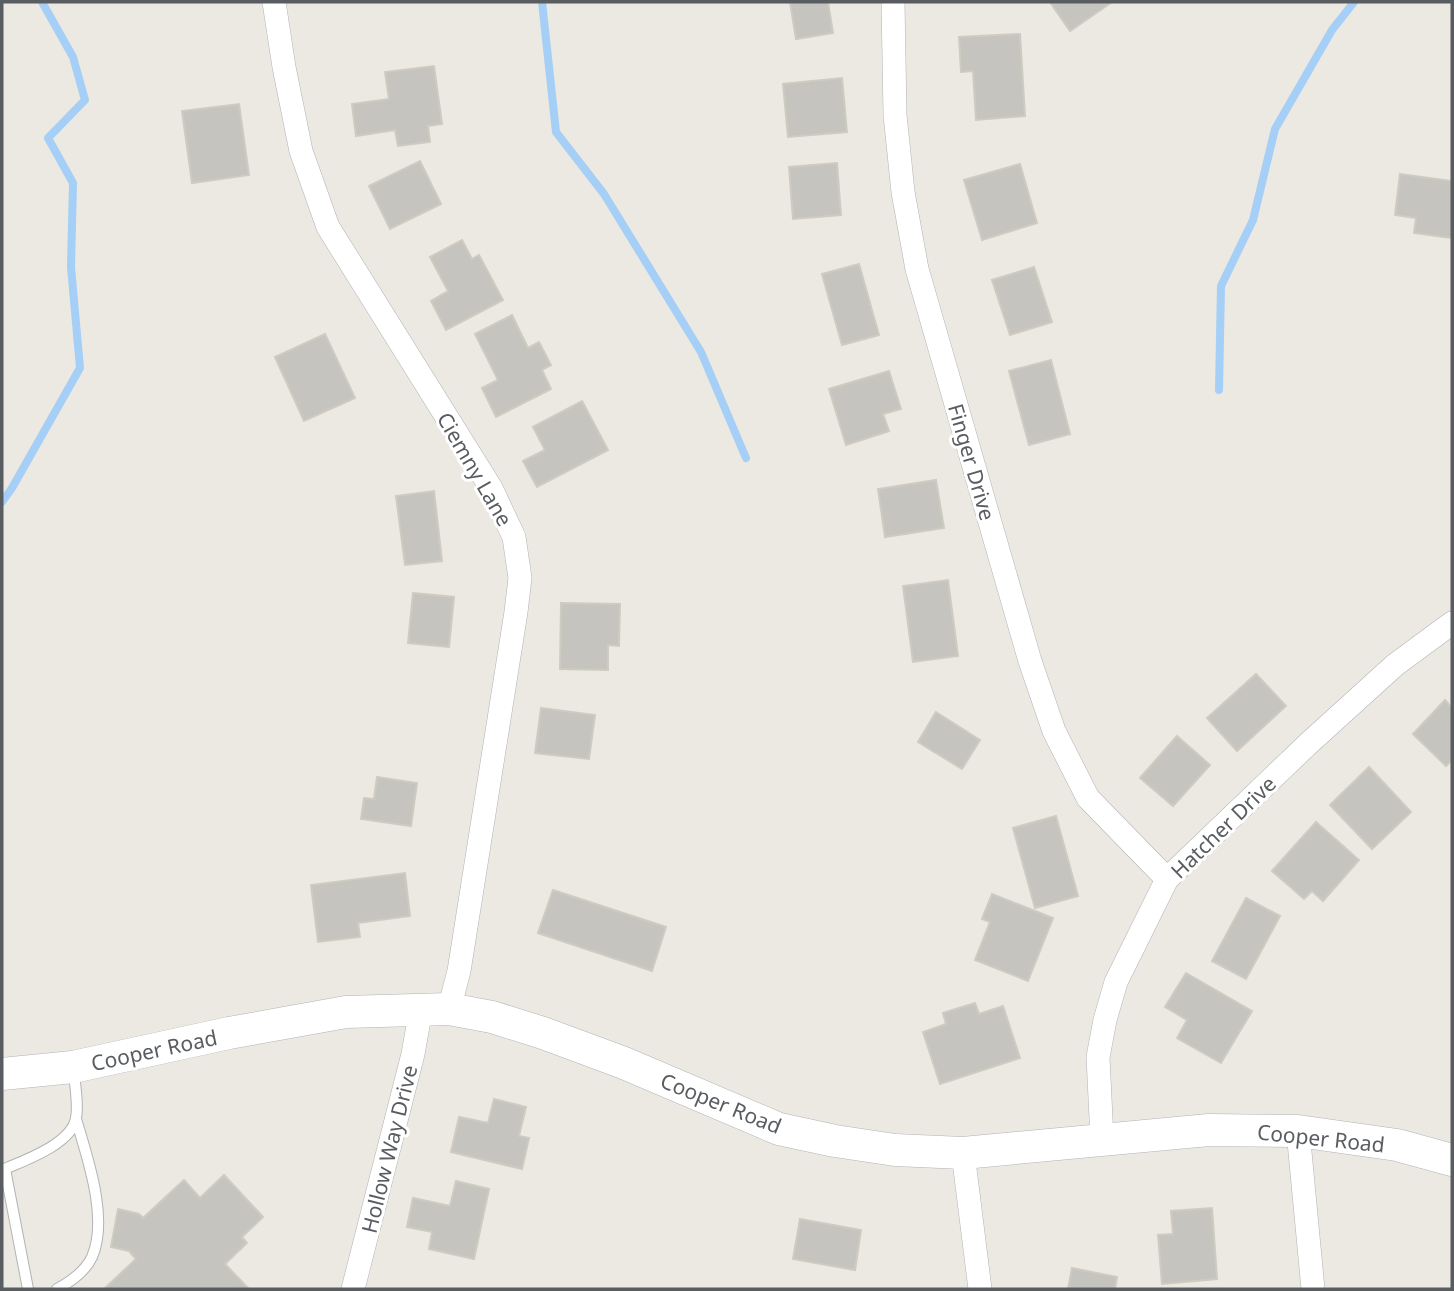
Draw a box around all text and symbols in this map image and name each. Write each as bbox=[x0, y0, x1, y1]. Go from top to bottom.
street label: Finger Drive bbox=[942, 400, 1002, 524]
street label: Ciemny Lane bbox=[431, 407, 519, 531]
street label: Hatcher Drive bbox=[1164, 770, 1282, 884]
street label: Cooper Road bbox=[88, 1023, 220, 1077]
street label: Hollow Way Drive bbox=[355, 1062, 423, 1236]
street label: Cooper Road bbox=[656, 1066, 786, 1140]
street label: Cooper Road bbox=[1256, 1117, 1386, 1159]

